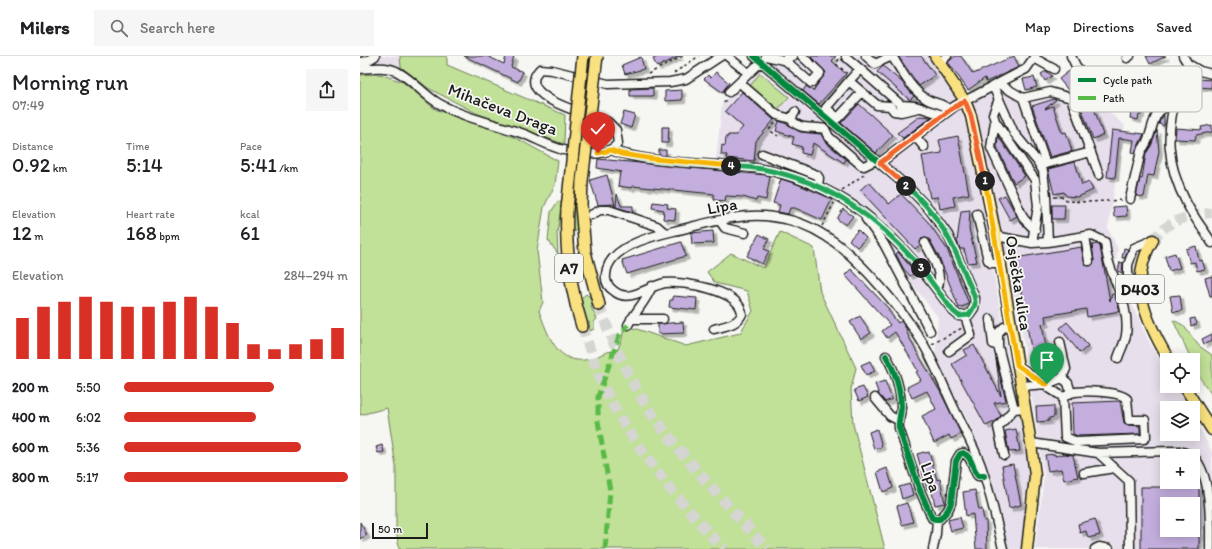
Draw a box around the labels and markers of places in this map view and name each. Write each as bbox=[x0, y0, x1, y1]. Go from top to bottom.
pin bbox=[581, 112, 615, 153]
pin: 4 bbox=[721, 156, 741, 176]
pin: 1 bbox=[975, 171, 995, 191]
pin: 2 bbox=[896, 176, 916, 196]
pin: 3 bbox=[911, 258, 931, 278]
pin bbox=[1030, 343, 1064, 384]

